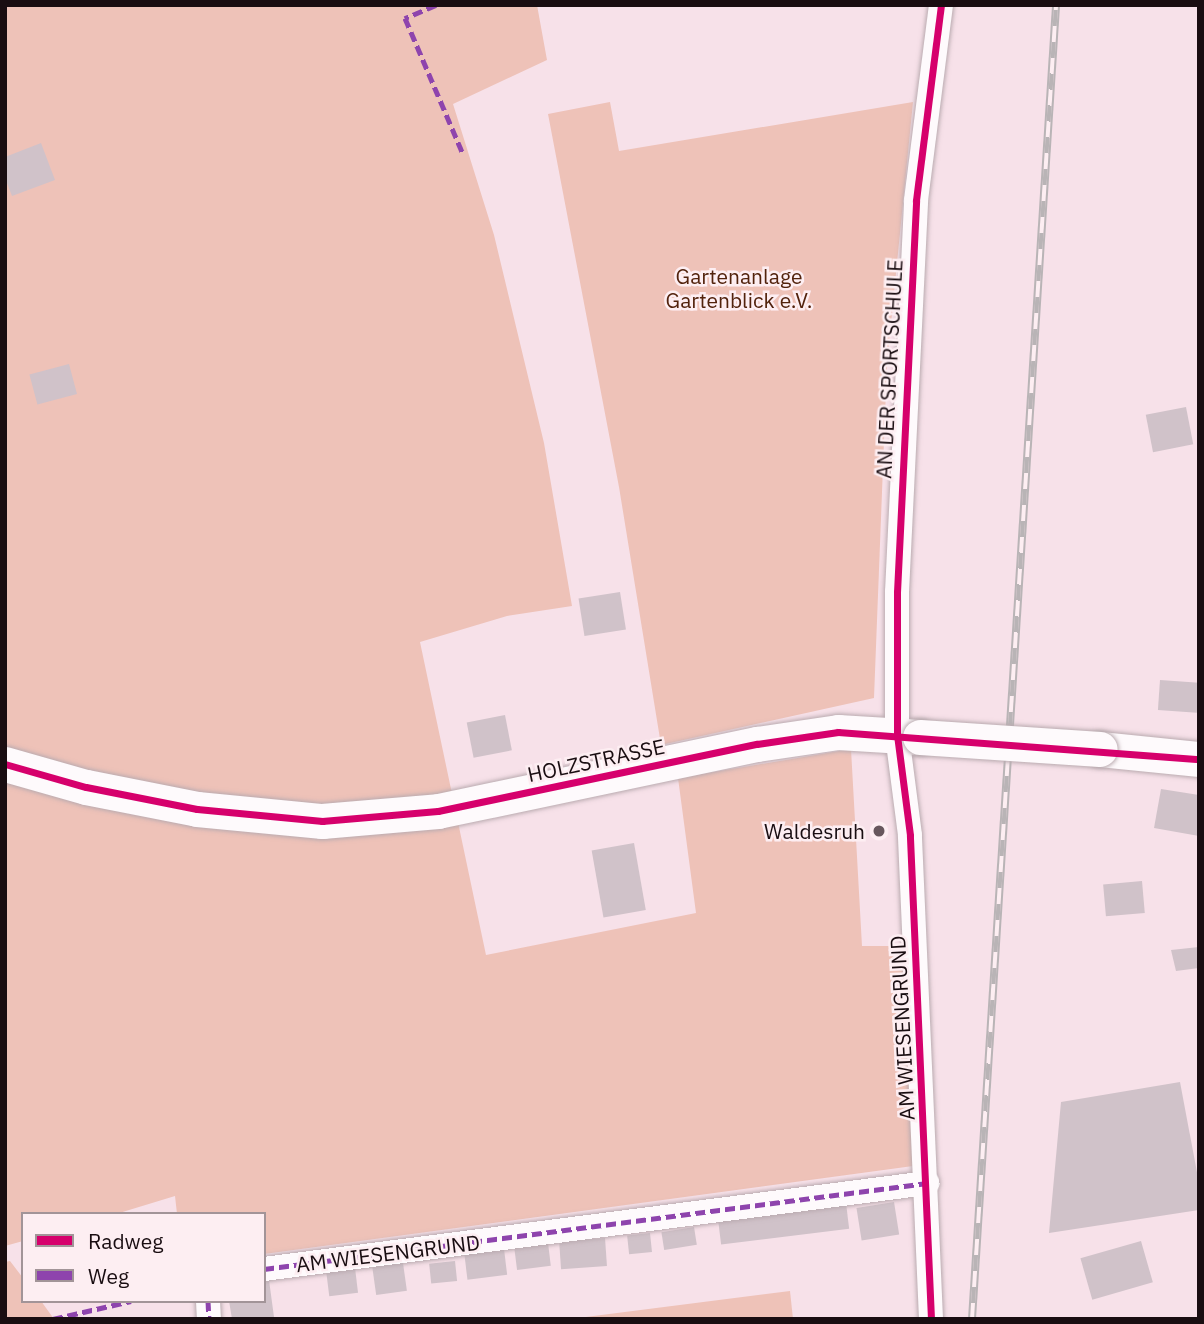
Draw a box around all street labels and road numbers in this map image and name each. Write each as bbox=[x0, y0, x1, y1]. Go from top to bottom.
street label: AN DER SPORTSCHULE bbox=[871, 259, 907, 479]
street label: HOLZSTRASSE bbox=[525, 733, 667, 787]
street label: AM WIESENGRUND bbox=[885, 935, 919, 1121]
street label: AM WIESENGRUND bbox=[295, 1229, 481, 1277]

